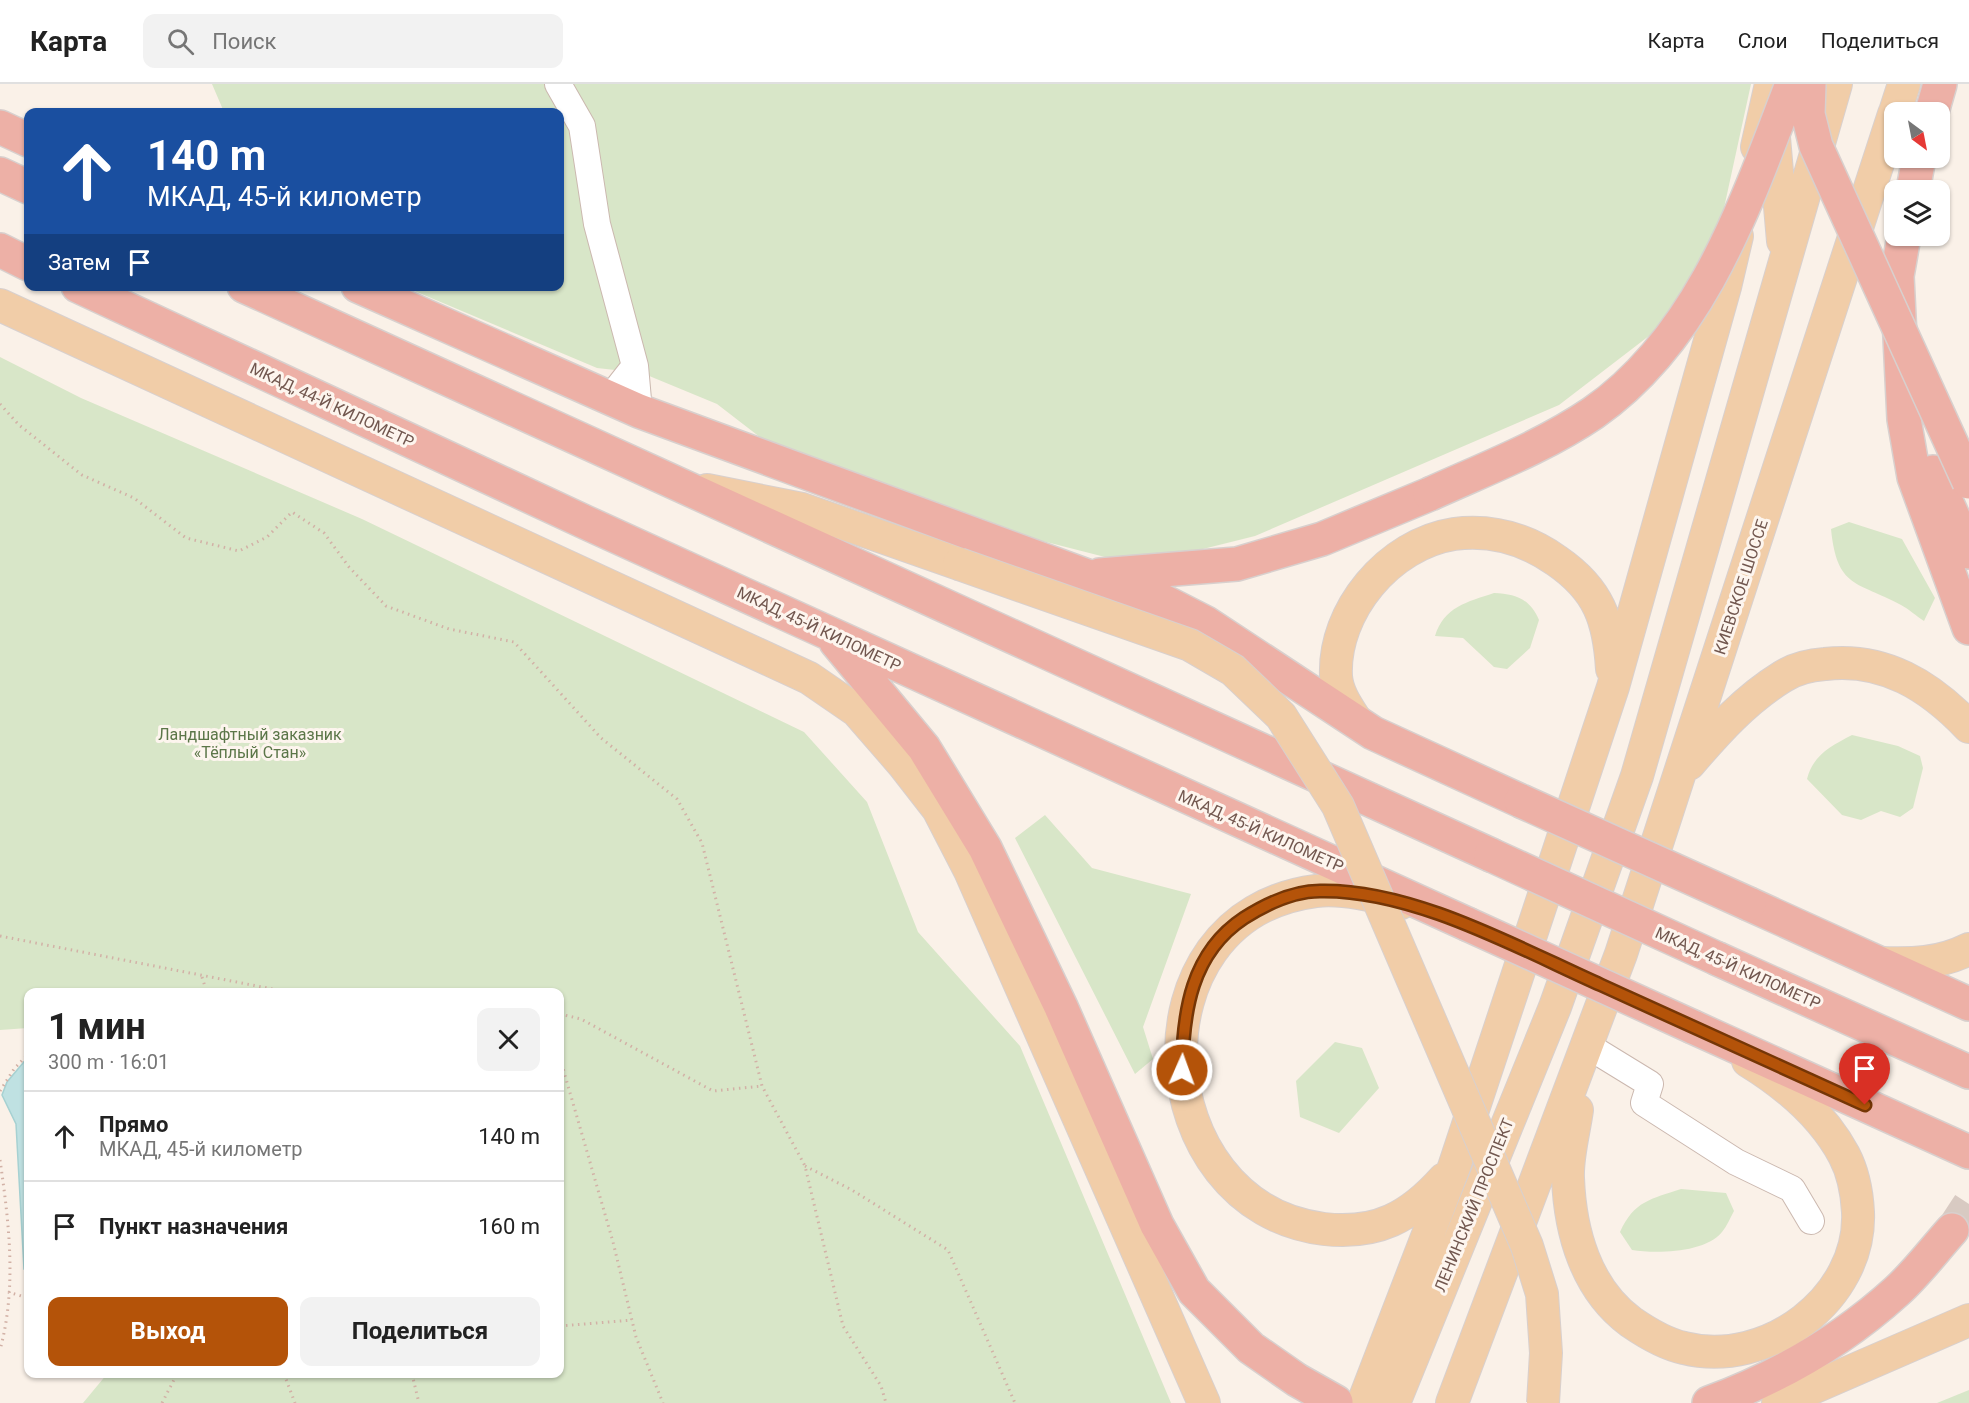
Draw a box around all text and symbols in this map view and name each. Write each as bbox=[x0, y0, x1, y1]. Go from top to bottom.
search box bbox=[143, 14, 563, 68]
text: Карта bbox=[30, 25, 107, 58]
icon: search bbox=[164, 25, 197, 58]
text: Поиск bbox=[212, 29, 277, 54]
text: Карта bbox=[1648, 29, 1705, 53]
text: Слои bbox=[1738, 29, 1788, 53]
text: Поделиться bbox=[1821, 29, 1939, 53]
north arrow bbox=[1884, 102, 1950, 168]
map controls bbox=[1884, 102, 1950, 246]
text: 140 m bbox=[147, 131, 266, 180]
icon: ahead bbox=[48, 132, 126, 210]
button: layers bbox=[1884, 180, 1950, 246]
text: МКАД, 45-й километр bbox=[147, 181, 422, 213]
icon: arrive bbox=[123, 246, 156, 279]
text: Затем bbox=[48, 250, 111, 275]
street label: МКАД, 44-Й КИЛОМЕТР bbox=[247, 359, 417, 451]
street label: КИЕВСКОЕ ШОССЕ bbox=[1710, 517, 1772, 657]
street label: МКАД, 45-Й КИЛОМЕТР bbox=[734, 583, 904, 675]
park label: Ландшафтный заказник «Тёплый Стан» bbox=[158, 725, 342, 762]
street label: МКАД, 45-Й КИЛОМЕТР bbox=[1175, 786, 1347, 876]
street label: МКАД, 45-Й КИЛОМЕТР bbox=[1652, 923, 1824, 1013]
text: 1 мин bbox=[48, 1006, 146, 1048]
button: close bbox=[477, 1008, 540, 1071]
position arrow bbox=[1150, 1038, 1214, 1102]
pin bbox=[1839, 1043, 1890, 1105]
text: 300 m · 16:01 bbox=[48, 1050, 169, 1074]
icon: arrive bbox=[1848, 1052, 1881, 1085]
text: Прямо bbox=[99, 1112, 168, 1137]
street label: ЛЕНИНСКИЙ ПРОСПЕКТ bbox=[1430, 1115, 1518, 1295]
icon: ahead bbox=[48, 1120, 81, 1153]
text: 140 m bbox=[478, 1124, 540, 1149]
text: МКАД, 45-й километр bbox=[99, 1137, 303, 1161]
icon: arrive bbox=[48, 1210, 81, 1243]
text: Пункт назначения bbox=[99, 1214, 288, 1239]
text: 160 m bbox=[478, 1214, 540, 1239]
button: Выход bbox=[48, 1297, 288, 1366]
button: Поделиться bbox=[300, 1297, 540, 1366]

